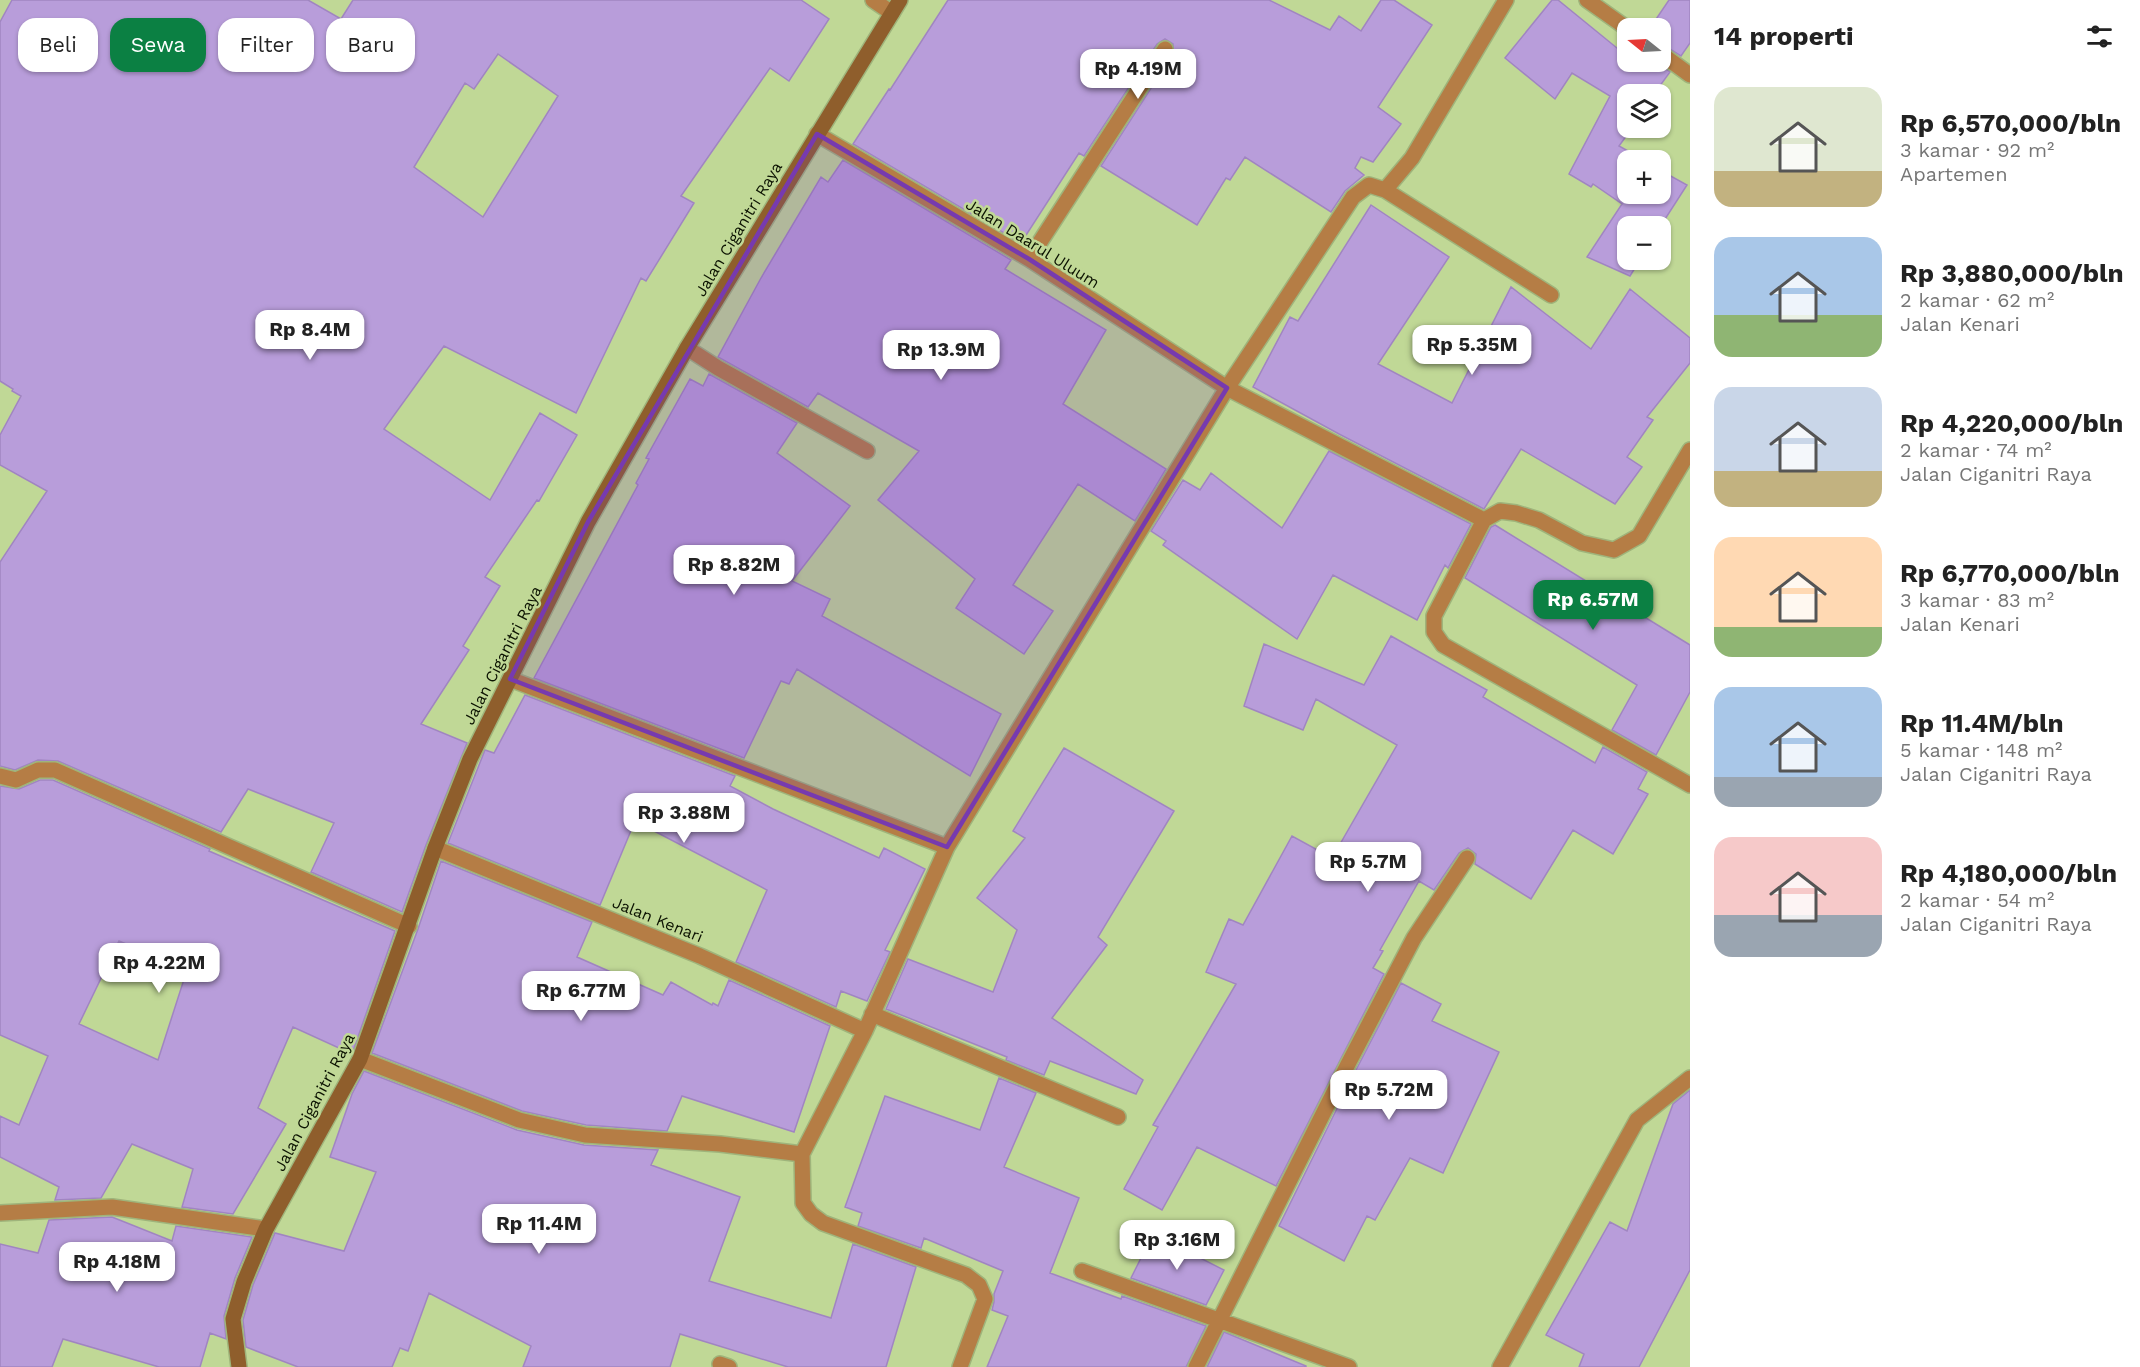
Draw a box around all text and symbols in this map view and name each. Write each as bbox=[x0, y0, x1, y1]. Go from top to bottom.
chip: Beli bbox=[18, 18, 98, 72]
chip: Sewa bbox=[110, 18, 206, 72]
chip: Filter bbox=[218, 18, 314, 72]
chip: Baru bbox=[326, 18, 415, 72]
north arrow bbox=[1617, 18, 1671, 72]
map controls bbox=[1617, 18, 1671, 270]
icon: filters bbox=[2083, 20, 2116, 53]
text: 14 properti bbox=[1714, 21, 1853, 51]
pin: Rp 4.19M bbox=[1076, 49, 1200, 100]
text: Rp 4.19M bbox=[1094, 56, 1182, 80]
button: layers bbox=[1617, 84, 1671, 138]
text: Rp 6,570,000/bln bbox=[1900, 108, 2121, 138]
icon: home bbox=[1762, 111, 1834, 183]
text: 3 kamar · 92 m² bbox=[1900, 138, 2054, 162]
button: + bbox=[1617, 150, 1671, 204]
street label: Jalan Ciganitri Raya bbox=[691, 159, 786, 300]
text: Apartemen bbox=[1900, 162, 2008, 186]
street label: Jalan Daarul Uluum bbox=[962, 195, 1103, 292]
button: − bbox=[1617, 216, 1671, 270]
text: Rp 3,880,000/bln bbox=[1900, 258, 2124, 288]
icon: home bbox=[1762, 261, 1834, 333]
text: 2 kamar · 62 m² bbox=[1900, 288, 2054, 312]
pin: Rp 8.4M bbox=[255, 310, 365, 361]
text: Jalan Kenari bbox=[1900, 312, 2020, 336]
text: Rp 8.4M bbox=[269, 317, 351, 341]
pin: Rp 5.35M bbox=[1410, 325, 1534, 376]
pin: Rp 13.9M bbox=[879, 330, 1003, 381]
text: Rp 5.35M bbox=[1426, 332, 1518, 356]
text: Rp 13.9M bbox=[897, 337, 985, 361]
text: Rp 4,220,000/bln bbox=[1900, 408, 2123, 438]
icon: home bbox=[1762, 411, 1834, 483]
text: 2 kamar · 74 m² bbox=[1900, 438, 2052, 462]
text: Jalan Ciganitri Raya bbox=[1900, 462, 2092, 486]
pin: Rp 8.82M bbox=[672, 545, 796, 596]
text: Rp 8.82M bbox=[688, 552, 781, 576]
text: Rp 6,770,000/bln bbox=[1900, 558, 2120, 588]
icon: home bbox=[1762, 561, 1834, 633]
pin: Rp 6.57M bbox=[1531, 580, 1655, 631]
street label: Jalan Ciganitri Raya bbox=[459, 583, 546, 728]
text: Rp 6.57M bbox=[1547, 587, 1639, 611]
text: 3 kamar · 83 m² bbox=[1900, 588, 2054, 612]
text: Jalan Kenari bbox=[1900, 612, 2020, 636]
text: Rp 11.4M/bln bbox=[1900, 708, 2064, 738]
icon: home bbox=[1762, 711, 1834, 783]
text: 5 kamar · 148 m² bbox=[1900, 738, 2062, 762]
text: Jalan Ciganitri Raya bbox=[1900, 762, 2092, 786]
pin: Rp 3.88M bbox=[622, 793, 746, 844]
text: Rp 3.88M bbox=[638, 800, 730, 824]
pin: Rp 5.7M bbox=[1313, 842, 1423, 893]
text: Rp 5.7M bbox=[1329, 849, 1407, 873]
text: Rp 4,180,000/bln bbox=[1900, 858, 2117, 888]
icon: home bbox=[1762, 861, 1834, 933]
text: 2 kamar · 54 m² bbox=[1900, 888, 2054, 912]
street label: Jalan Kenari bbox=[610, 893, 706, 946]
text: Jalan Ciganitri Raya bbox=[1900, 912, 2092, 936]
pin: Rp 4.22M bbox=[97, 943, 221, 994]
text: Rp 4.22M bbox=[113, 950, 205, 974]
pin: Rp 6.77M bbox=[519, 971, 643, 1022]
text: Rp 6.77M bbox=[536, 978, 626, 1002]
street label: Jalan Ciganitri Raya bbox=[270, 1030, 359, 1174]
pin: Rp 5.72M bbox=[1327, 1070, 1451, 1121]
text: Rp 5.72M bbox=[1344, 1077, 1434, 1101]
pin: Rp 11.4M bbox=[477, 1204, 601, 1255]
text: Rp 11.4M bbox=[496, 1211, 582, 1235]
pin: Rp 3.16M bbox=[1115, 1220, 1239, 1271]
text: Rp 3.16M bbox=[1134, 1227, 1220, 1251]
pin: Rp 4.18M bbox=[55, 1242, 179, 1293]
text: Rp 4.18M bbox=[73, 1249, 161, 1273]

